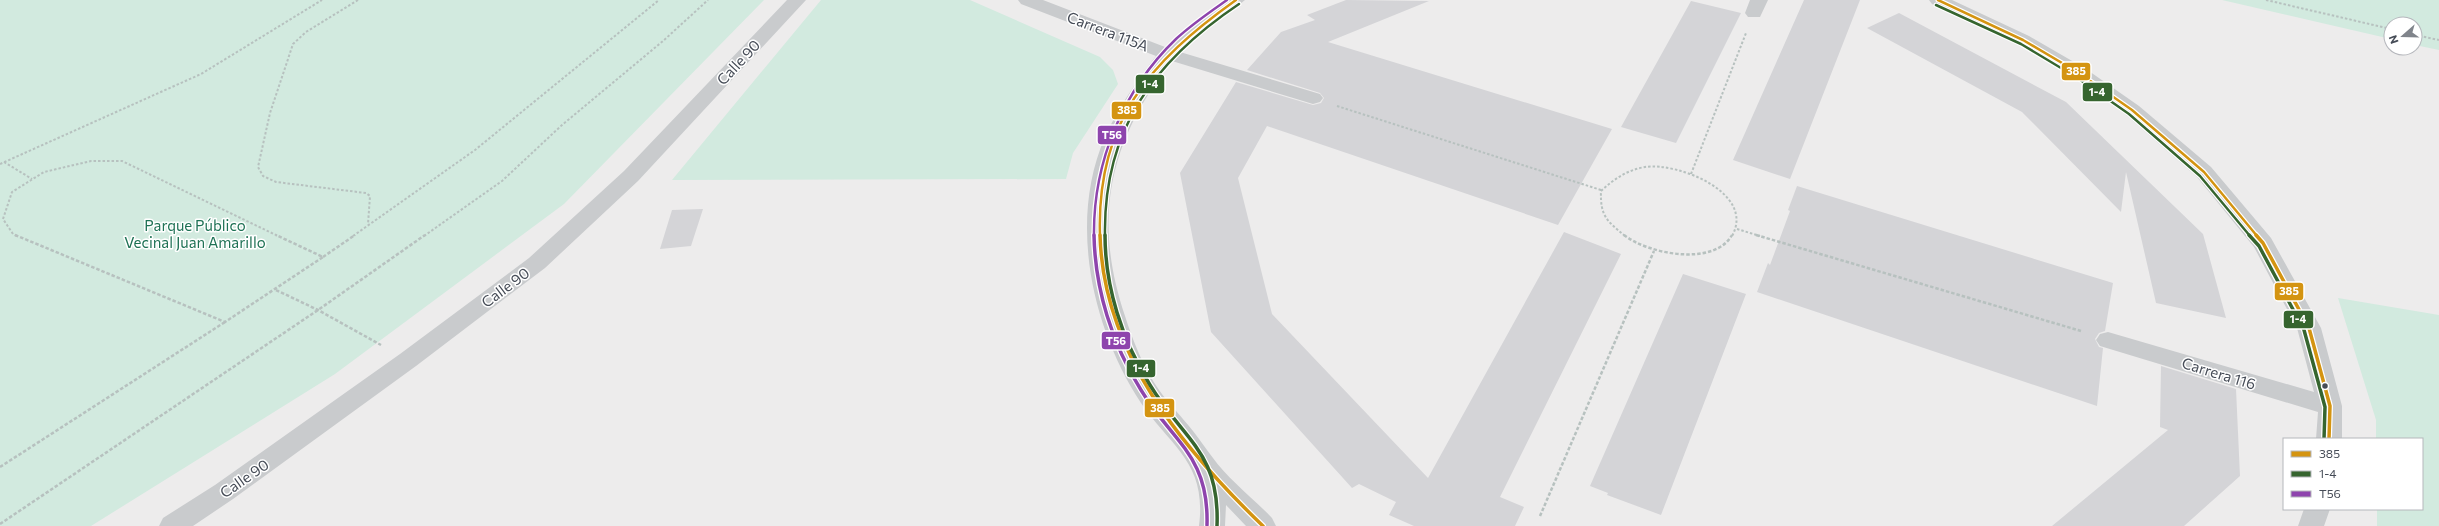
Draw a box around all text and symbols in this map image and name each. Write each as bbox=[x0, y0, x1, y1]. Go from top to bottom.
street label: Carrera 115A bbox=[1065, 7, 1151, 55]
north arrow bbox=[2383, 16, 2423, 56]
text: N bbox=[2386, 33, 2401, 46]
street label: Calle 90 bbox=[713, 36, 763, 88]
line badge: 385 bbox=[2061, 62, 2091, 81]
text: 385 bbox=[2066, 64, 2086, 77]
line badge: 1-4 bbox=[1135, 74, 1165, 94]
text: 1-4 bbox=[1142, 77, 1158, 90]
line badge: 1-4 bbox=[2082, 82, 2113, 102]
text: 1-4 bbox=[2089, 85, 2105, 98]
line badge: 385 bbox=[1111, 101, 1142, 120]
text: 385 bbox=[1117, 103, 1137, 116]
line badge: T56 bbox=[1097, 125, 1127, 145]
text: T56 bbox=[1102, 128, 1122, 141]
park label: Parque Público Vecinal Juan Amarillo bbox=[124, 216, 266, 251]
street label: Calle 90 bbox=[477, 263, 533, 311]
line badge: 385 bbox=[2274, 282, 2304, 301]
text: 385 bbox=[2279, 284, 2299, 297]
line badge: 1-4 bbox=[2283, 310, 2314, 329]
text: 1-4 bbox=[2290, 312, 2306, 325]
line badge: T56 bbox=[1101, 331, 1131, 350]
text: T56 bbox=[1106, 334, 1126, 347]
street label: Carrera 116 bbox=[2180, 353, 2258, 393]
line badge: 1-4 bbox=[1126, 359, 1156, 378]
text: 1-4 bbox=[1133, 361, 1149, 374]
unlabelled marker bbox=[2320, 381, 2330, 391]
line badge: 385 bbox=[1144, 398, 1175, 418]
text: 385 bbox=[1150, 401, 1170, 414]
legend bbox=[2283, 438, 2423, 510]
text: 385 bbox=[2319, 446, 2340, 460]
street label: Calle 90 bbox=[216, 455, 272, 501]
text: 1-4 bbox=[2319, 466, 2336, 480]
text: T56 bbox=[2319, 486, 2341, 500]

